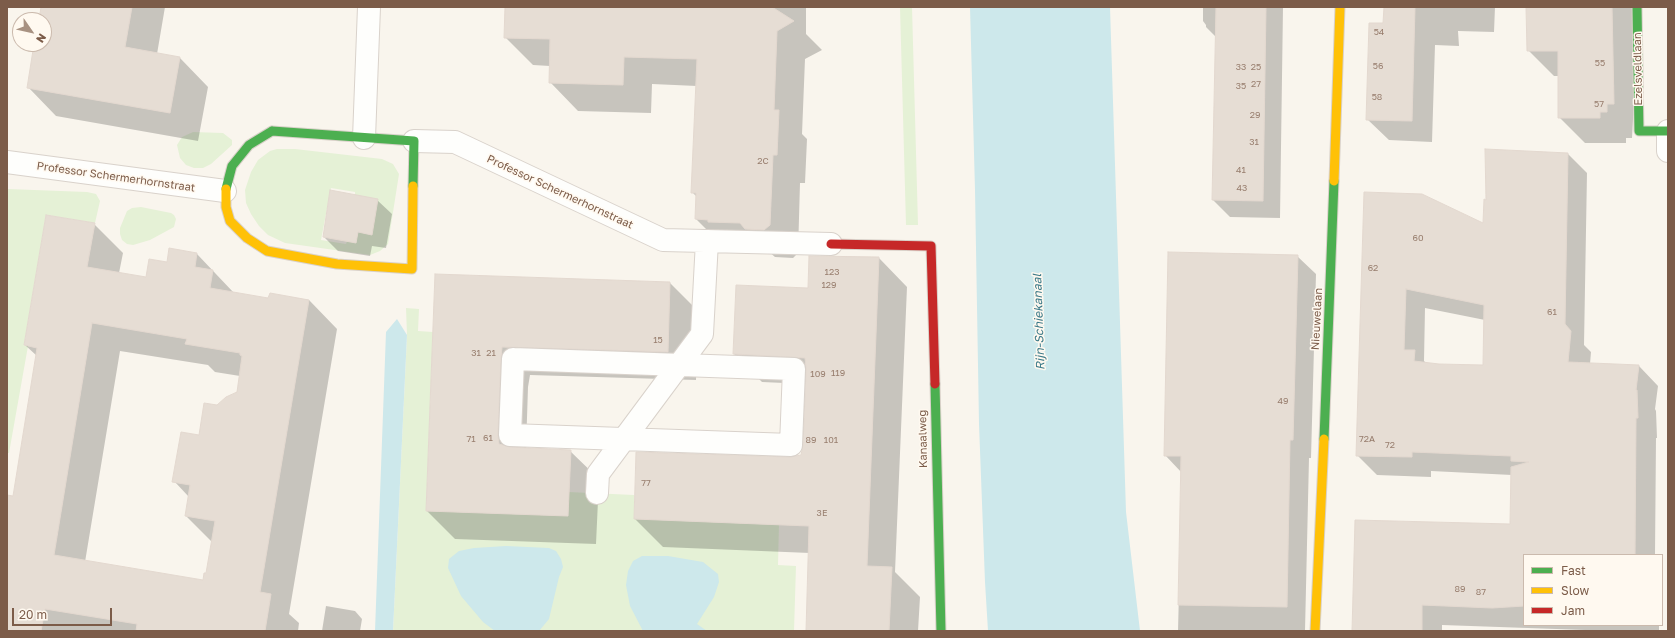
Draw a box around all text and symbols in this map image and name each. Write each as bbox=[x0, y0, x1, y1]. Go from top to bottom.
north arrow bbox=[12, 12, 52, 52]
house number: 54 bbox=[1374, 27, 1384, 37]
text: N bbox=[34, 31, 49, 46]
street label: Ezelsveldlaan bbox=[1631, 32, 1645, 106]
house number: 55 bbox=[1595, 58, 1605, 68]
house number: 56 bbox=[1373, 61, 1383, 71]
house number: 33 bbox=[1236, 62, 1246, 72]
house number: 25 bbox=[1251, 62, 1261, 72]
house number: 27 bbox=[1251, 79, 1261, 89]
house number: 35 bbox=[1236, 81, 1246, 91]
house number: 58 bbox=[1372, 92, 1382, 102]
house number: 57 bbox=[1594, 99, 1604, 109]
house number: 29 bbox=[1250, 110, 1260, 120]
house number: 31 bbox=[1249, 137, 1259, 147]
street label: Professor Schermerhornstraat bbox=[485, 152, 635, 232]
house number: 2C bbox=[757, 156, 769, 166]
street label: Professor Schermerhornstraat bbox=[36, 159, 196, 195]
house number: 41 bbox=[1236, 165, 1246, 175]
house number: 43 bbox=[1237, 183, 1247, 193]
house number: 60 bbox=[1412, 233, 1424, 243]
house number: 62 bbox=[1368, 263, 1378, 273]
house number: 123 bbox=[825, 267, 839, 277]
water label: Rijn-Schiekanaal bbox=[1030, 274, 1048, 370]
house number: 129 bbox=[821, 280, 837, 290]
street label: Nieuwelaan bbox=[1309, 288, 1325, 350]
house number: 61 bbox=[1547, 307, 1557, 317]
house number: 15 bbox=[653, 335, 663, 345]
house number: 31 bbox=[471, 348, 481, 358]
house number: 21 bbox=[486, 348, 496, 358]
house number: 119 bbox=[831, 368, 845, 378]
house number: 109 bbox=[810, 369, 826, 379]
house number: 49 bbox=[1278, 396, 1288, 406]
street label: Kanaalweg bbox=[916, 410, 930, 468]
house number: 61 bbox=[483, 433, 493, 443]
house number: 71 bbox=[466, 434, 476, 444]
house number: 72A bbox=[1359, 434, 1375, 444]
house number: 89 bbox=[806, 435, 816, 445]
house number: 101 bbox=[824, 435, 838, 445]
house number: 72 bbox=[1385, 440, 1395, 450]
house number: 77 bbox=[641, 478, 651, 488]
house number: 3E bbox=[817, 508, 827, 518]
legend bbox=[1523, 554, 1663, 626]
text: Fast bbox=[1561, 563, 1586, 578]
text: Slow bbox=[1561, 583, 1589, 598]
house number: 89 bbox=[1455, 584, 1465, 594]
house number: 87 bbox=[1476, 587, 1486, 597]
scale bar bbox=[14, 600, 114, 626]
text: Jam bbox=[1561, 603, 1585, 618]
text: 20 m bbox=[19, 607, 47, 622]

